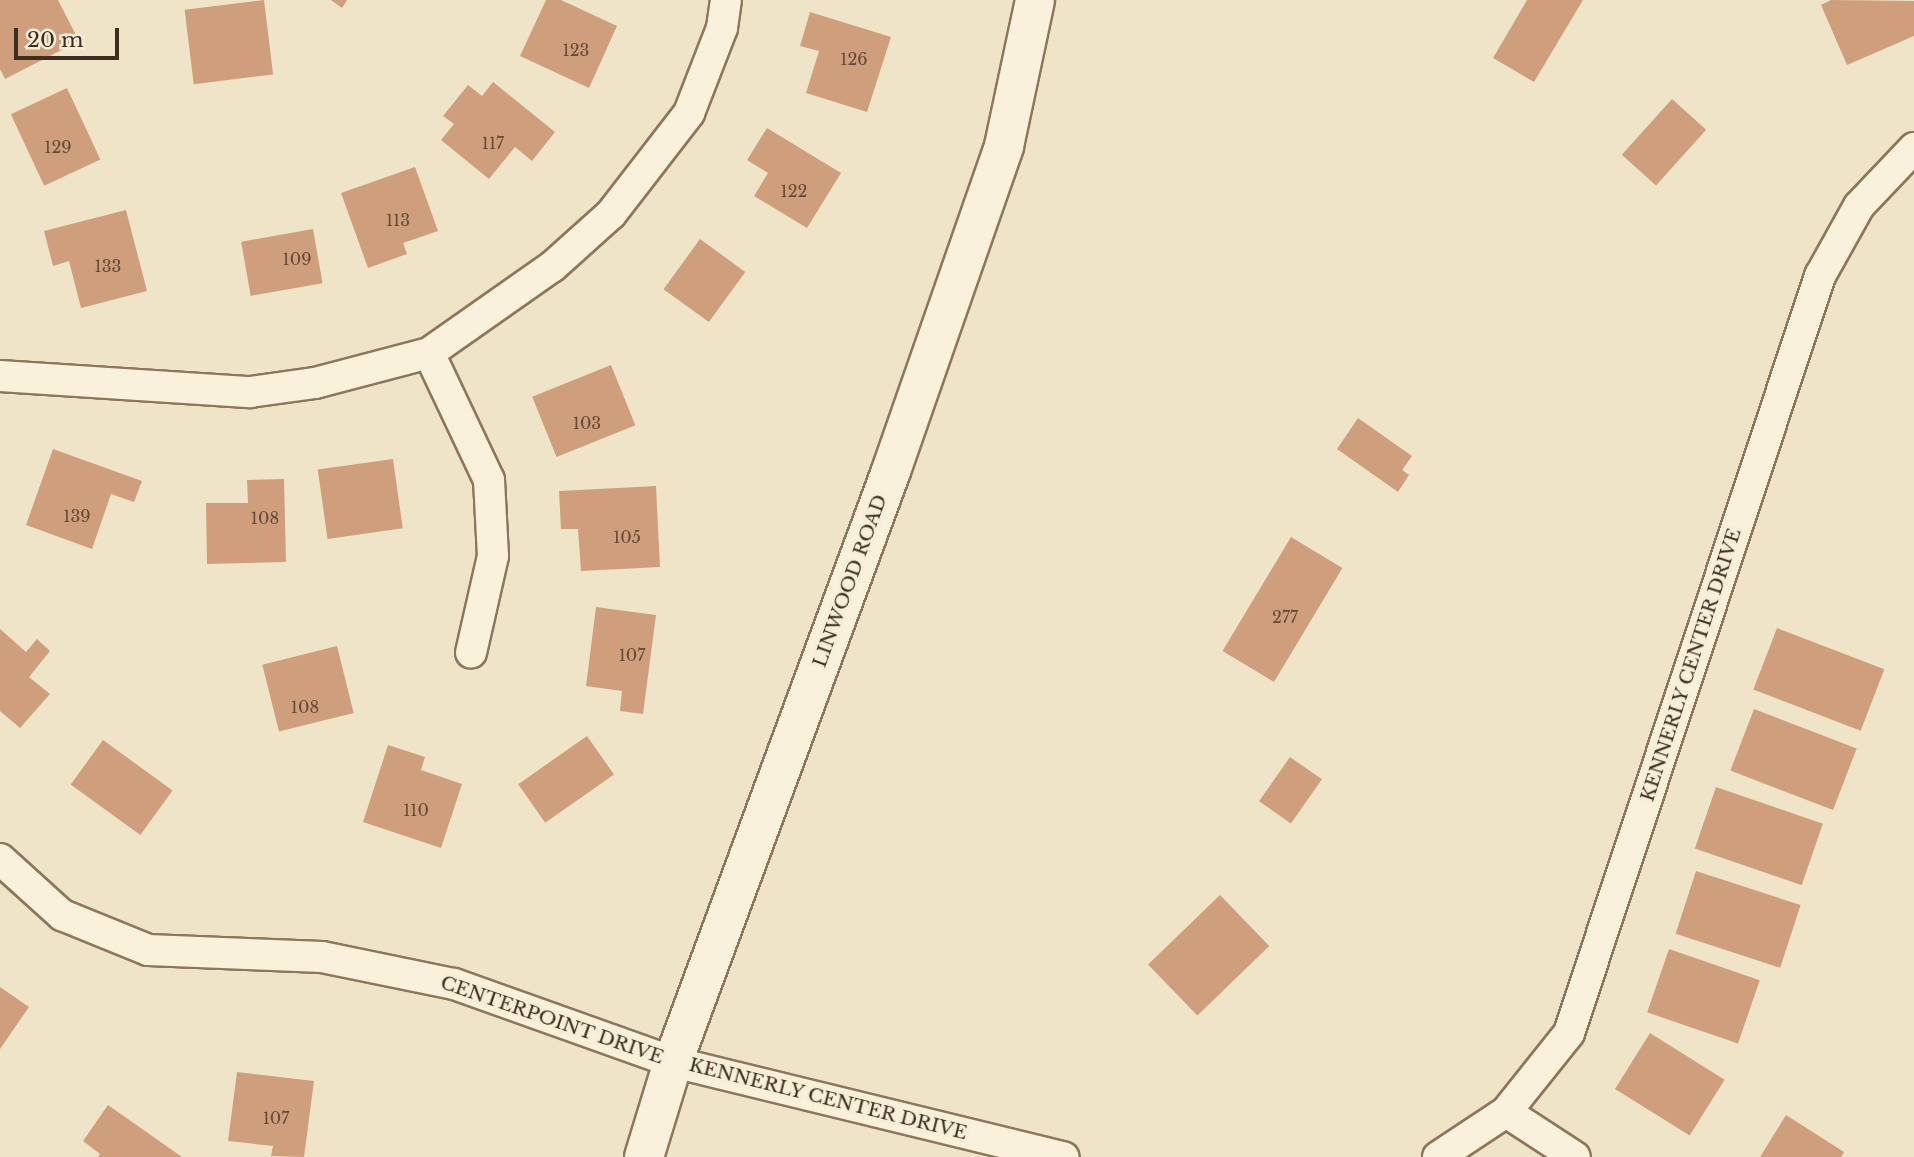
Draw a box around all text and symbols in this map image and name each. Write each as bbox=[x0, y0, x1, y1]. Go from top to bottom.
scale bar bbox=[18, 14, 122, 58]
text: 20 m bbox=[27, 27, 84, 53]
house number: 123 bbox=[563, 40, 589, 60]
house number: 126 bbox=[840, 49, 868, 69]
house number: 117 bbox=[482, 133, 504, 153]
house number: 129 bbox=[44, 137, 72, 157]
house number: 122 bbox=[781, 181, 807, 201]
house number: 113 bbox=[386, 210, 410, 230]
house number: 109 bbox=[283, 249, 311, 269]
house number: 133 bbox=[95, 256, 121, 276]
house number: 103 bbox=[573, 413, 601, 433]
street label: LINWOOD ROAD bbox=[808, 492, 892, 670]
house number: 139 bbox=[63, 506, 91, 526]
house number: 108 bbox=[251, 508, 279, 528]
street label: KENNERLY CENTER DRIVE bbox=[1636, 525, 1746, 805]
house number: 105 bbox=[613, 527, 641, 547]
house number: 277 bbox=[1272, 607, 1298, 627]
house number: 107 bbox=[619, 645, 645, 665]
house number: 108 bbox=[291, 697, 319, 717]
house number: 110 bbox=[403, 800, 429, 820]
street label: CENTERPOINT DRIVE bbox=[437, 971, 667, 1069]
street label: KENNERLY CENTER DRIVE bbox=[686, 1053, 970, 1145]
house number: 107 bbox=[263, 1108, 289, 1128]

